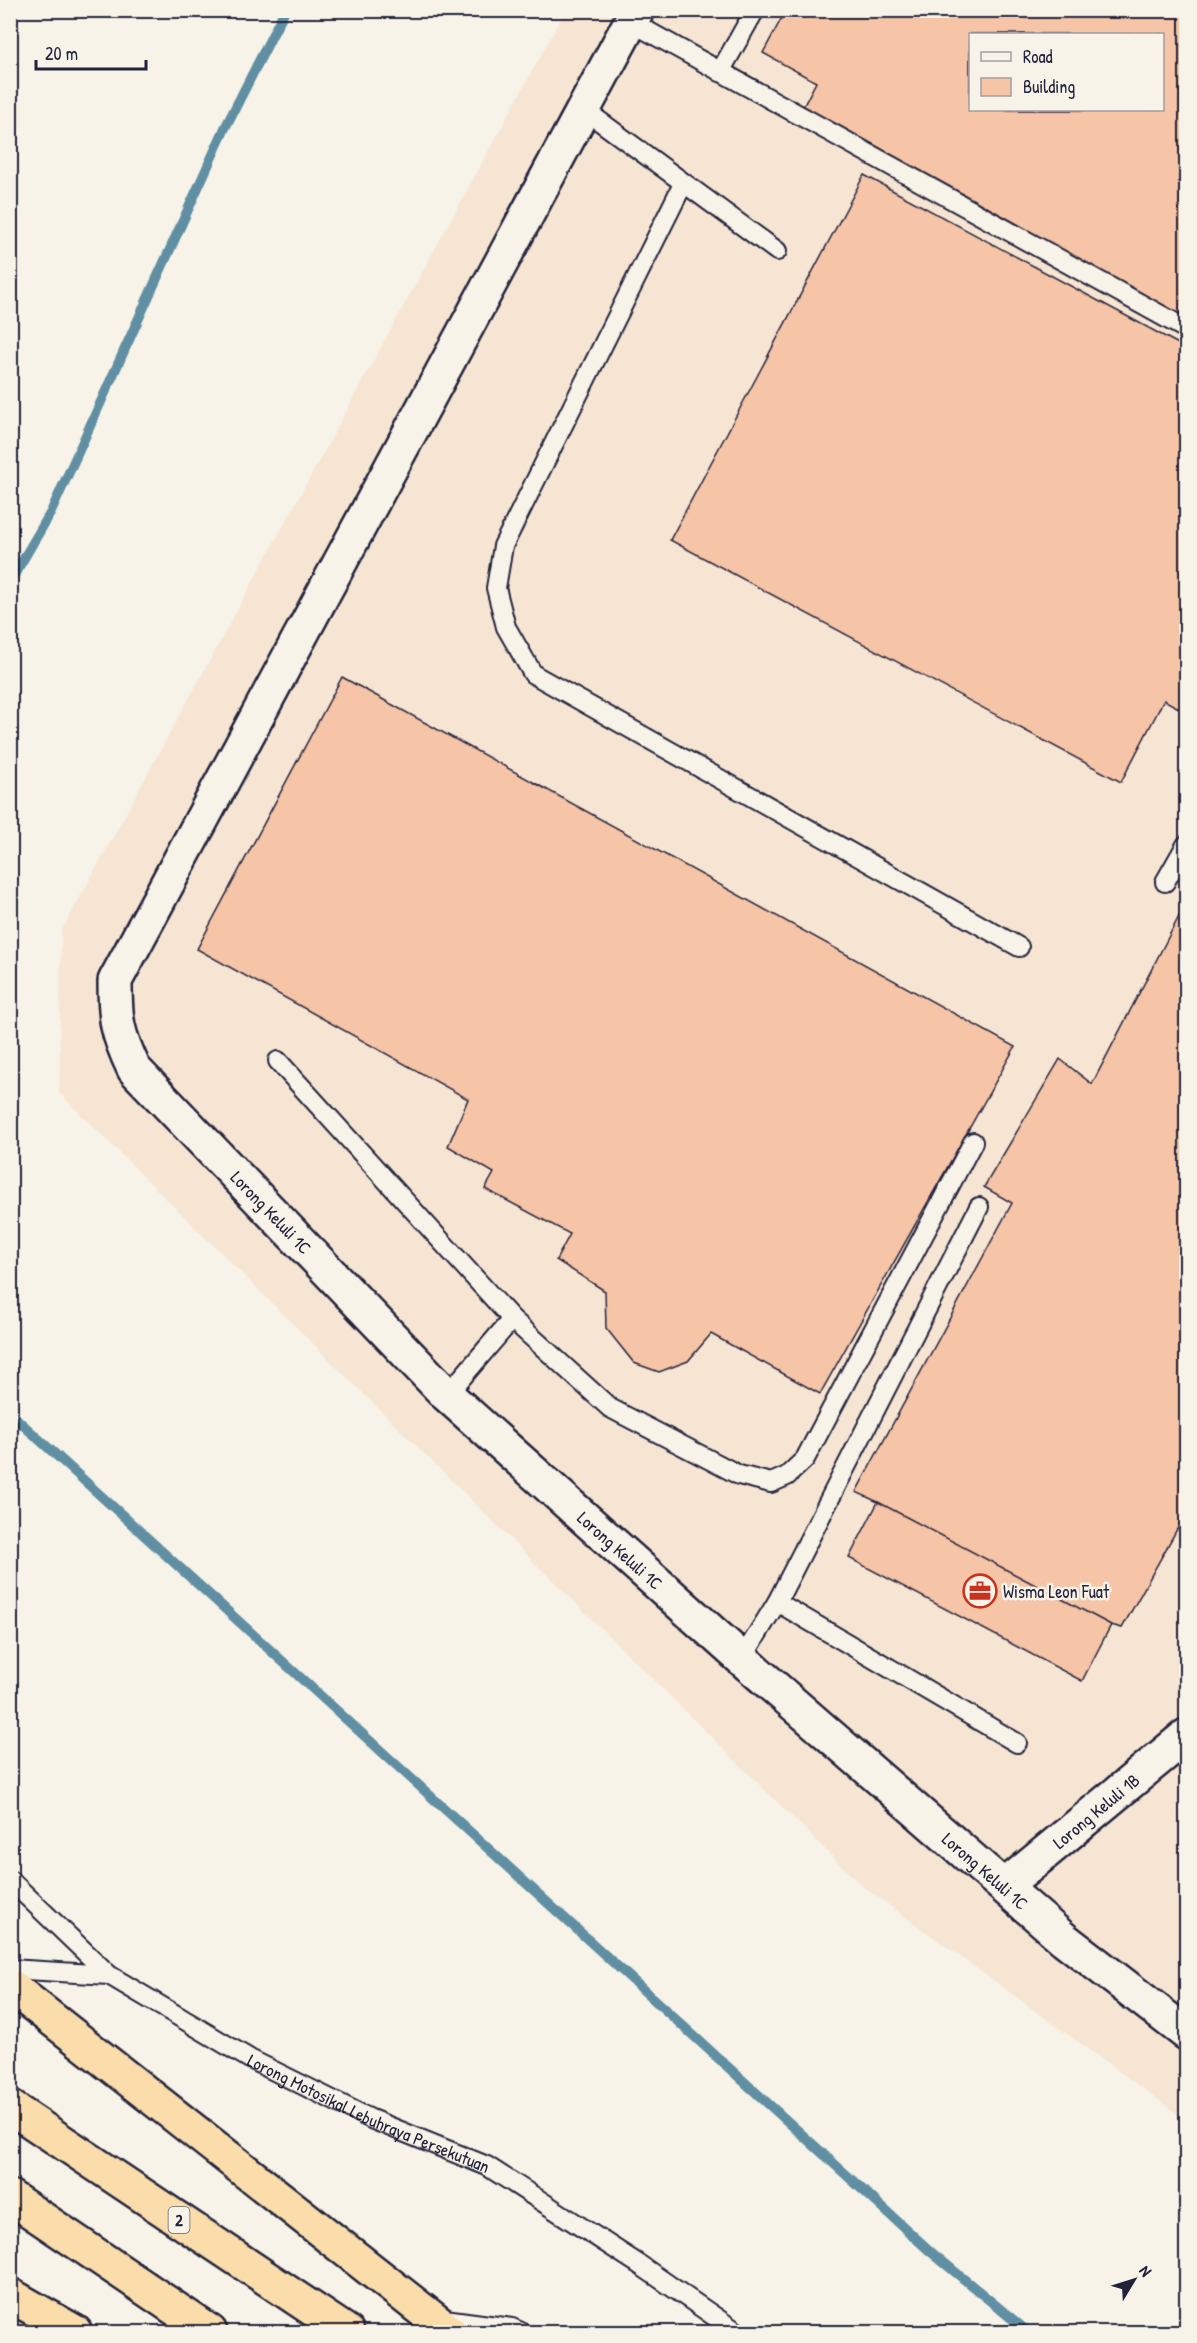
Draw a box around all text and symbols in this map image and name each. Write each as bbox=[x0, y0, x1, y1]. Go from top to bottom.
scale bar bbox=[36, 33, 146, 71]
legend bbox=[969, 33, 1164, 111]
text: 20 m bbox=[45, 41, 78, 66]
text: Road bbox=[1023, 44, 1053, 69]
text: Building bbox=[1023, 74, 1075, 99]
street label: Lorong Keluli 1C bbox=[226, 1165, 317, 1259]
street label: Lorong Keluli 1C bbox=[572, 1505, 668, 1595]
office icon: Wisma Leon Fuat bbox=[962, 1573, 998, 1609]
place label: Wisma Leon Fuat bbox=[1003, 1579, 1110, 1604]
street label: Lorong Keluli 1B bbox=[1047, 1767, 1145, 1854]
street label: Lorong Keluli 1C bbox=[937, 1826, 1034, 1915]
street label: Lorong Motosikal Lebuhraya Persekutuan bbox=[243, 2047, 494, 2178]
road number: 2 bbox=[168, 2207, 190, 2233]
north arrow bbox=[1104, 2250, 1164, 2310]
text: N bbox=[1135, 2261, 1157, 2281]

